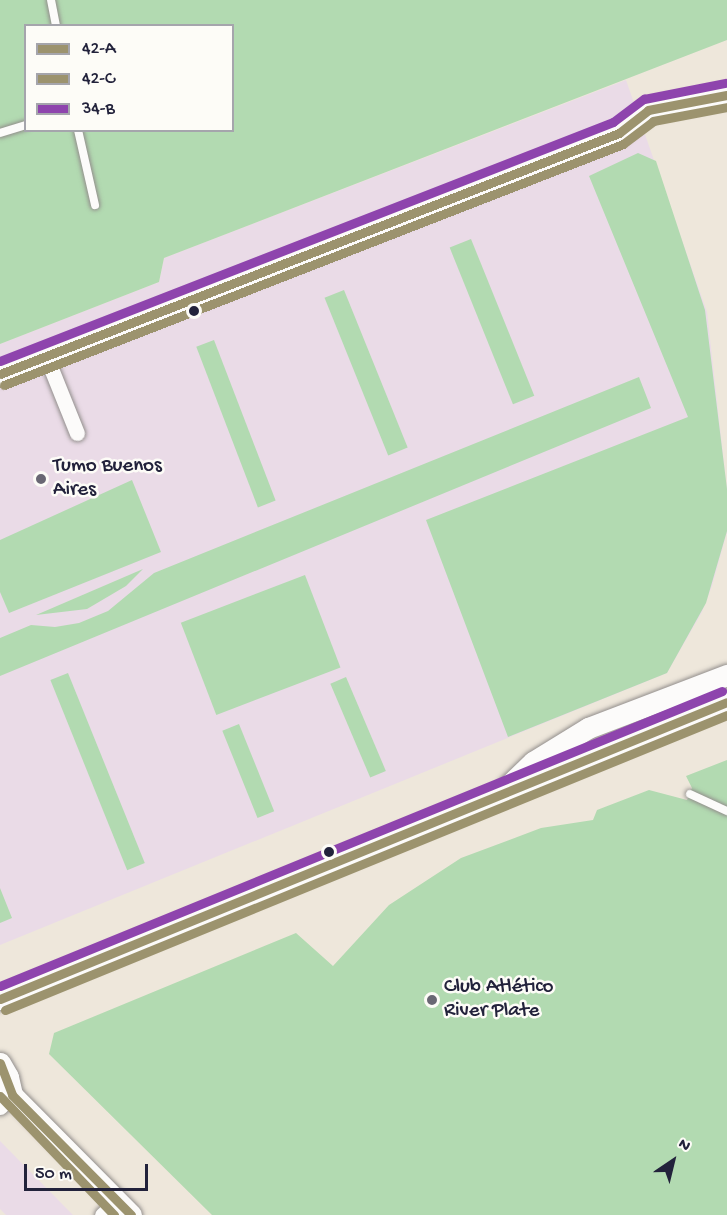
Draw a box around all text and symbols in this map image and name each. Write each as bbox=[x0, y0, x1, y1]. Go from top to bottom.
legend bbox=[24, 24, 234, 132]
text: 42-A bbox=[82, 39, 116, 60]
text: 42-C bbox=[82, 69, 115, 90]
text: 34-B bbox=[82, 99, 115, 120]
unlabelled marker bbox=[188, 305, 200, 317]
place label: Tumo Buenos Aires bbox=[53, 454, 162, 504]
marker: Tumo Buenos Aires bbox=[34, 472, 48, 486]
unlabelled marker bbox=[323, 846, 335, 858]
place label: Club Atlético River Plate bbox=[444, 975, 554, 1025]
marker: Club Atlético River Plate bbox=[425, 993, 439, 1007]
north arrow bbox=[643, 1131, 703, 1191]
text: N bbox=[674, 1135, 693, 1157]
scale bar bbox=[27, 1152, 152, 1190]
text: 50 m bbox=[35, 1164, 72, 1185]

